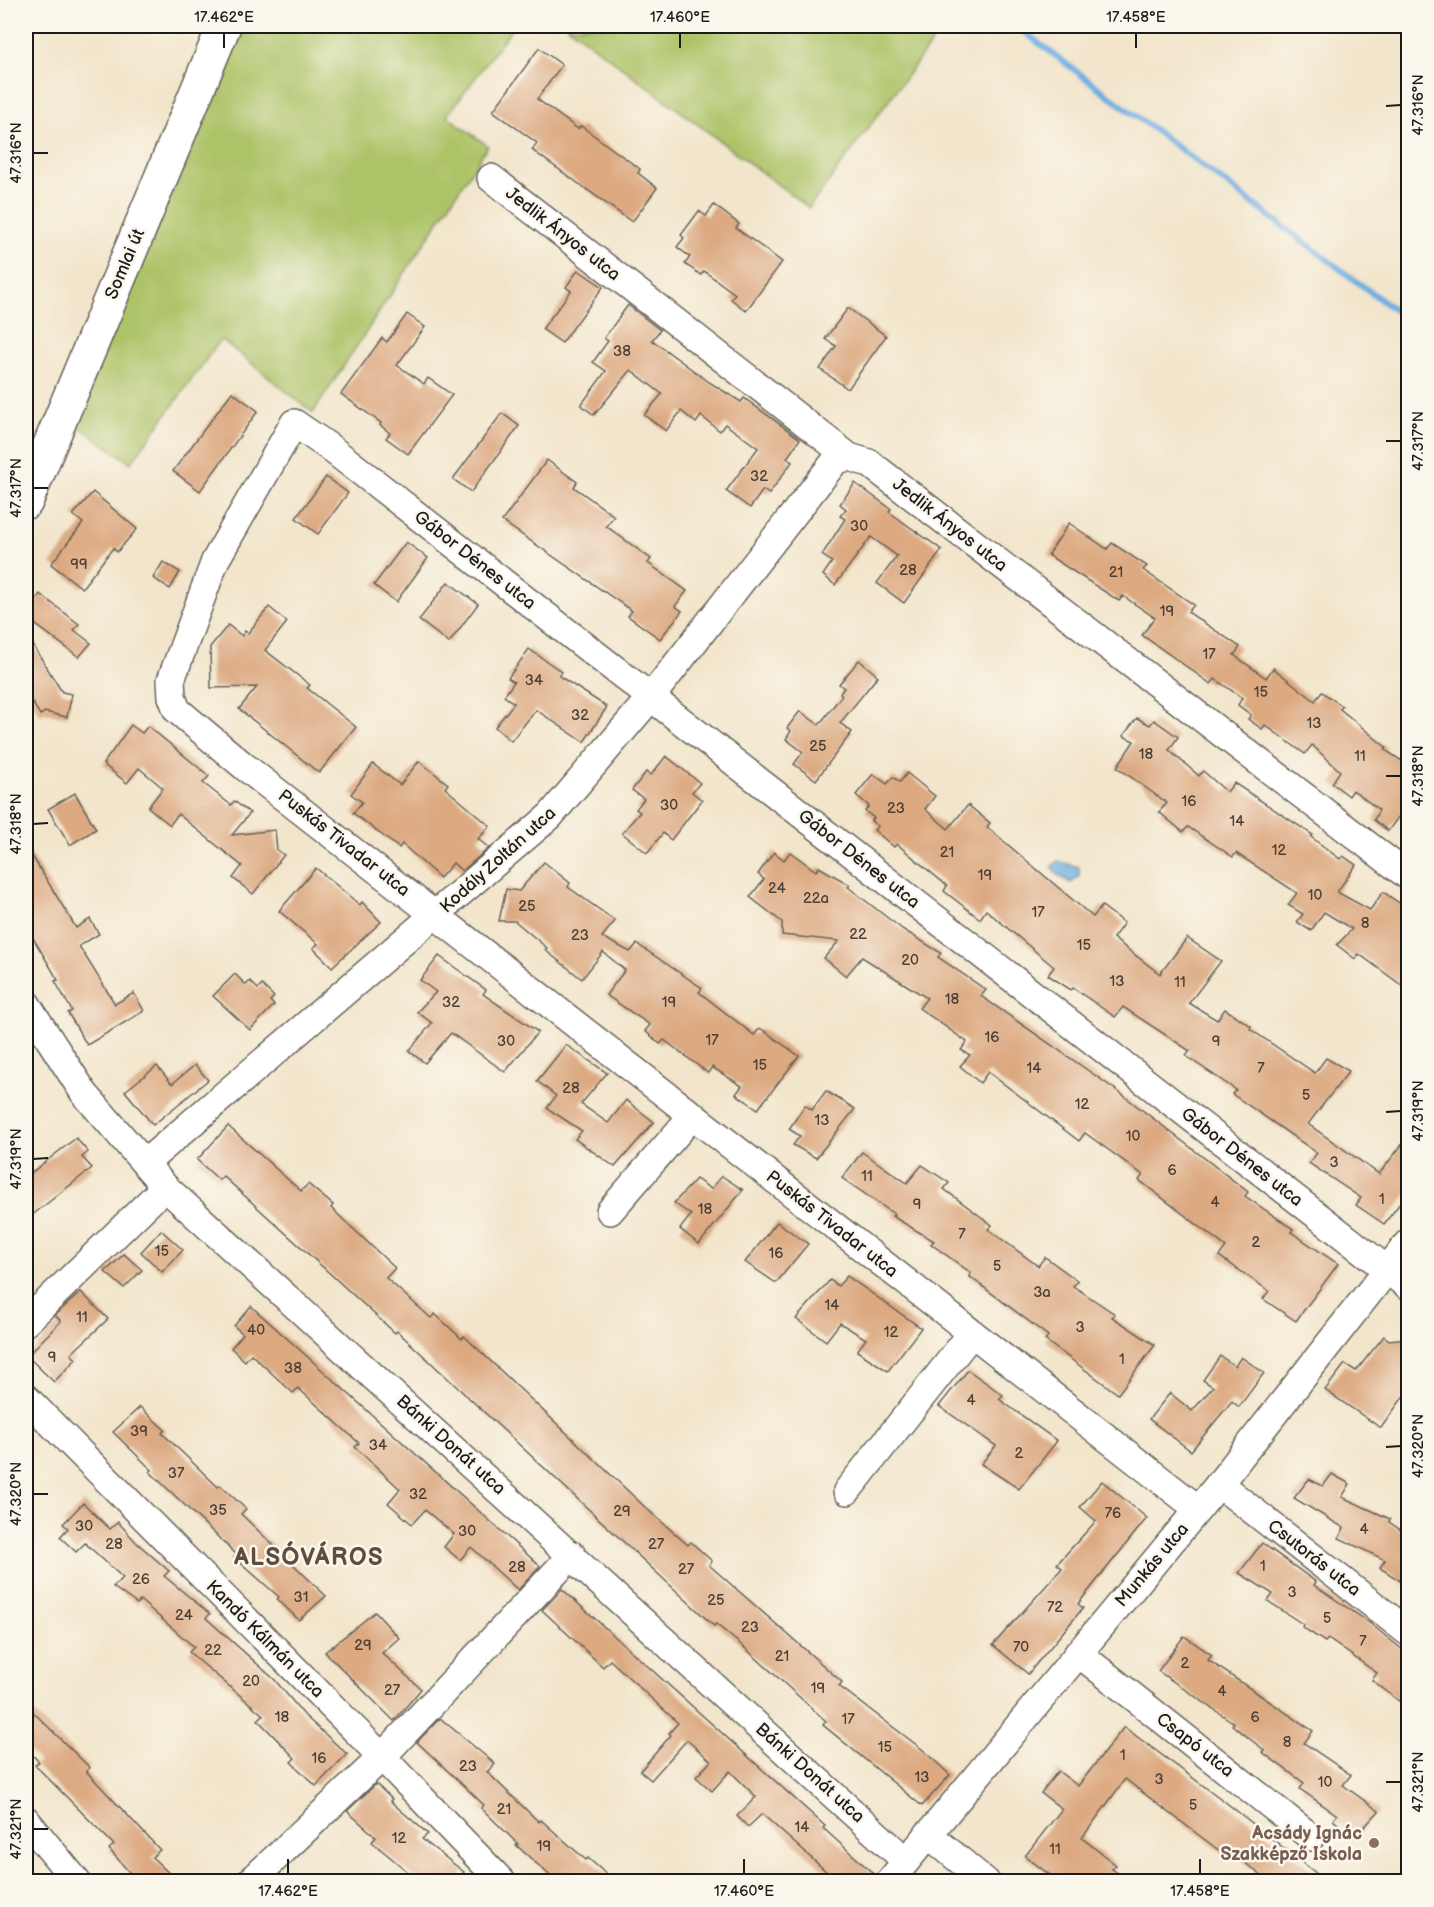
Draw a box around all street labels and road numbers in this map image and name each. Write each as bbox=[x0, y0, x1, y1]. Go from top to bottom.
street label: Jedlik Ányos utca bbox=[502, 181, 626, 285]
street label: Somlai út bbox=[101, 225, 149, 302]
street label: Jedlik Ányos utca bbox=[889, 472, 1013, 576]
street label: Gábor Dénes utca bbox=[410, 506, 540, 614]
street label: Puskás Tivadar utca bbox=[274, 785, 414, 901]
street label: Kodály Zoltán utca bbox=[436, 803, 560, 917]
street label: Gábor Dénes utca bbox=[794, 805, 924, 913]
street label: Gábor Dénes utca bbox=[1177, 1103, 1307, 1211]
street label: Puskás Tivadar utca bbox=[762, 1166, 902, 1282]
street label: Bánki Donát utca bbox=[392, 1391, 510, 1499]
street label: Csutorás utca bbox=[1263, 1515, 1365, 1601]
street label: Munkás utca bbox=[1111, 1519, 1193, 1611]
street label: Kandó Kálmán utca bbox=[202, 1576, 328, 1702]
street label: Csapó utca bbox=[1152, 1708, 1238, 1782]
street label: Bánki Donát utca bbox=[751, 1719, 869, 1827]

